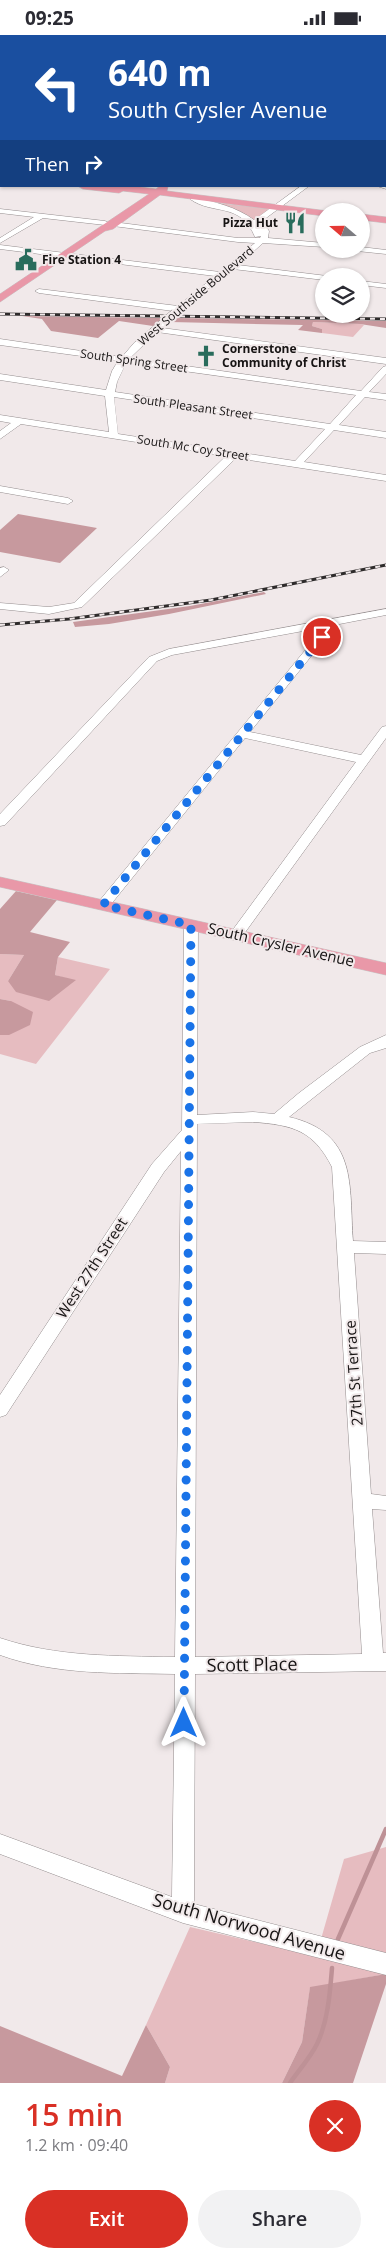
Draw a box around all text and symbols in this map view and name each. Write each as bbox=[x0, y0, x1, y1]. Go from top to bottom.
text: 09:25 bbox=[25, 5, 74, 31]
text: 640 m bbox=[108, 49, 212, 96]
icon: left bbox=[25, 55, 90, 120]
text: South Crysler Avenue bbox=[108, 94, 327, 124]
icon: right bbox=[79, 150, 107, 178]
text: Then bbox=[25, 151, 69, 177]
north arrow bbox=[315, 203, 370, 257]
map controls bbox=[315, 203, 370, 323]
restaurant icon: Pizza Hut bbox=[282, 210, 308, 236]
place label: Pizza Hut bbox=[222, 214, 278, 231]
street label: West Southside Boulevard bbox=[134, 242, 257, 349]
public building icon: Fire Station 4 bbox=[13, 247, 39, 273]
place label: Fire Station 4 bbox=[42, 251, 121, 268]
button: layers bbox=[315, 268, 370, 323]
place label: Cornerstone Community of Christ bbox=[222, 340, 346, 371]
church icon: Cornerstone Community of Christ bbox=[193, 343, 219, 369]
street label: South Spring Street bbox=[79, 345, 189, 376]
street label: South Pleasant Street bbox=[132, 390, 254, 423]
street label: South Mc Coy Street bbox=[136, 430, 250, 465]
pin bbox=[301, 616, 343, 658]
icon: arrive bbox=[308, 623, 336, 651]
street label: South Crysler Avenue bbox=[206, 917, 356, 971]
street label: West 27th Street bbox=[51, 1213, 131, 1322]
street label: 27th St Terrace bbox=[339, 1320, 367, 1427]
street label: Scott Place bbox=[206, 1651, 298, 1677]
position arrow bbox=[157, 1696, 209, 1748]
street label: South Norwood Avenue bbox=[150, 1887, 349, 1965]
text: 15 min bbox=[25, 2094, 123, 2135]
button: close bbox=[309, 2100, 361, 2152]
text: 1.2 km · 09:40 bbox=[25, 2134, 128, 2156]
button: Exit bbox=[25, 2190, 188, 2248]
button: Share bbox=[198, 2190, 361, 2248]

